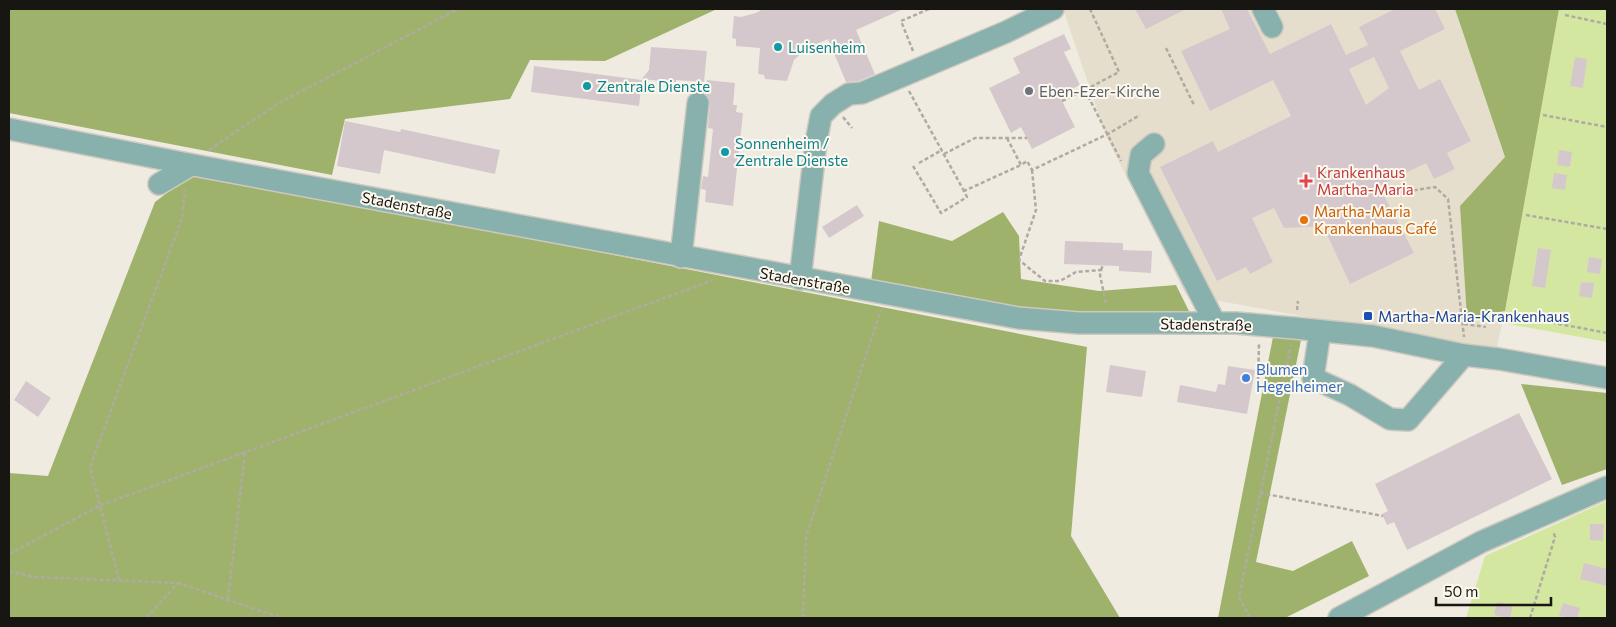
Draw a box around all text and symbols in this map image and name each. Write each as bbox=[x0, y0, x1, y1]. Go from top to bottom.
place label: Luisenheim bbox=[788, 38, 866, 56]
marker: Luisenheim bbox=[772, 41, 784, 53]
place label: Zentrale Dienste bbox=[597, 77, 710, 95]
marker: Zentrale Dienste bbox=[581, 80, 593, 92]
place label: Eben-Ezer-Kirche bbox=[1039, 82, 1160, 100]
marker: Eben-Ezer-Kirche bbox=[1023, 85, 1035, 97]
place label: Sonnenheim / Zentrale Dienste bbox=[735, 134, 848, 169]
marker: Sonnenheim / Zentrale Dienste bbox=[719, 146, 731, 158]
place label: Krankenhaus Martha-Maria bbox=[1317, 163, 1414, 198]
marker: Krankenhaus Martha-Maria bbox=[1299, 174, 1313, 188]
street label: Stadenstraße bbox=[360, 187, 454, 223]
place label: Martha-Maria Krankenhaus Café bbox=[1314, 202, 1437, 237]
marker: Martha-Maria Krankenhaus Café bbox=[1298, 214, 1310, 226]
street label: Stadenstraße bbox=[758, 263, 852, 297]
place label: Martha-Maria-Krankenhaus bbox=[1378, 307, 1569, 325]
marker: Martha-Maria-Krankenhaus bbox=[1362, 310, 1374, 322]
street label: Stadenstraße bbox=[1160, 314, 1252, 334]
place label: Blumen Hegelheimer bbox=[1256, 360, 1342, 395]
marker: Blumen Hegelheimer bbox=[1240, 372, 1252, 384]
scale bar bbox=[1436, 574, 1551, 606]
text: 50 m bbox=[1444, 582, 1478, 600]

